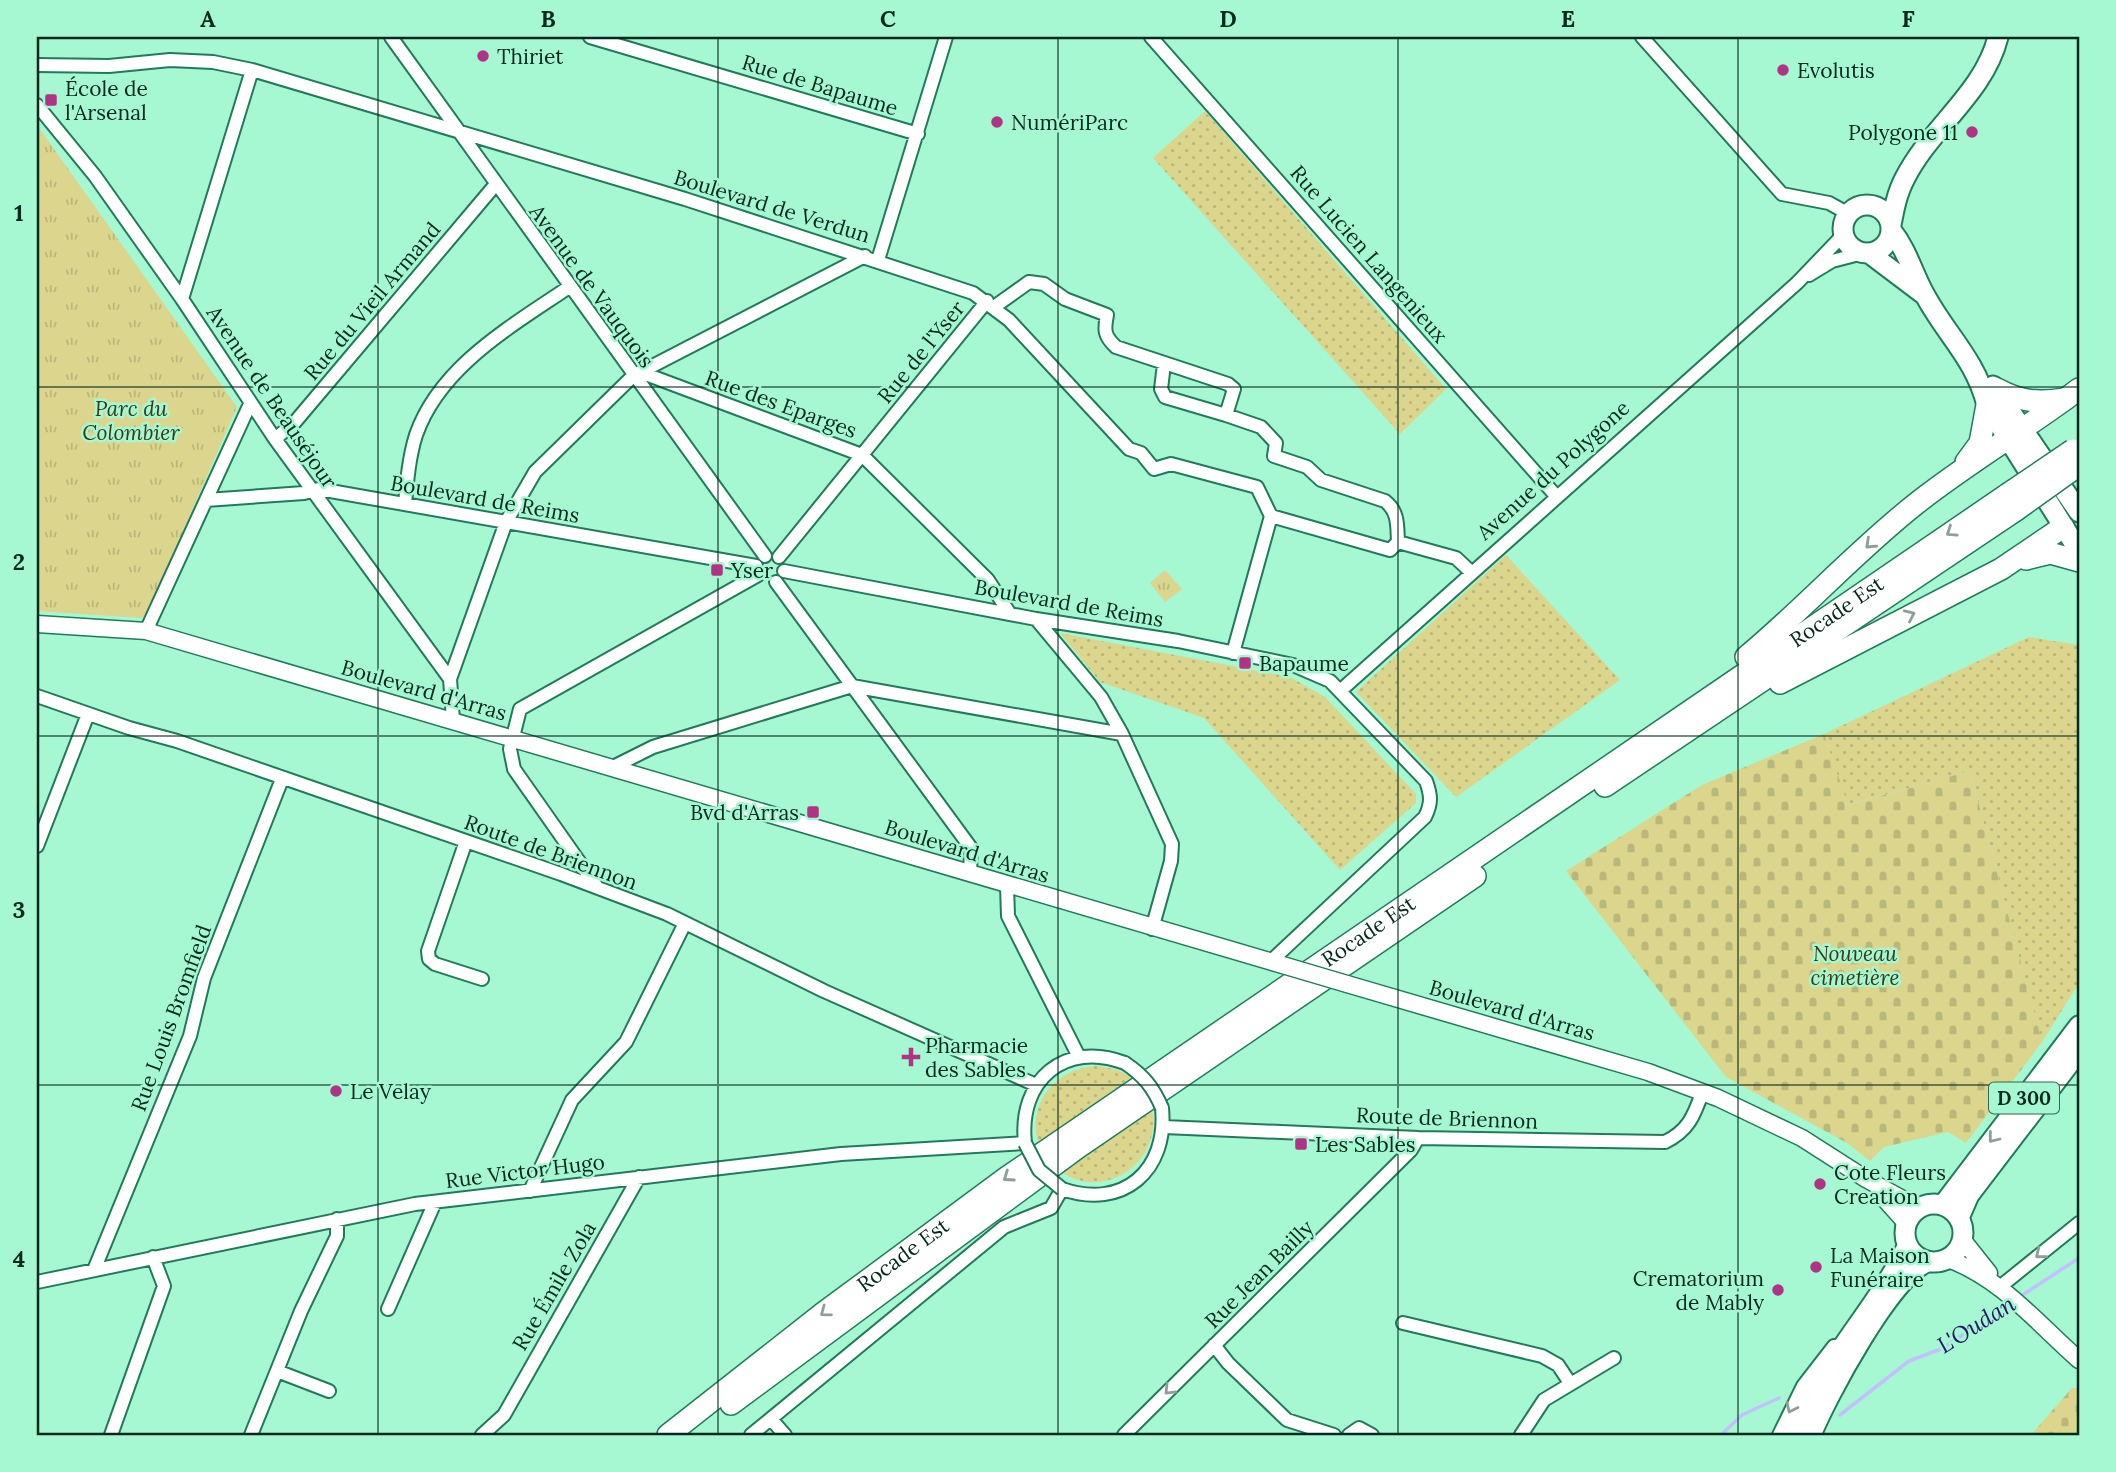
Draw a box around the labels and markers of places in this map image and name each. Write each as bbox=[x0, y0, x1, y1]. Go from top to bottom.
place label: Thiriet bbox=[497, 43, 564, 70]
marker: Thiriet bbox=[475, 48, 491, 64]
place label: Evolutis bbox=[1797, 57, 1875, 84]
marker: Evolutis bbox=[1775, 62, 1791, 78]
place label: École de l'Arsenal bbox=[65, 75, 148, 126]
marker: École de l'Arsenal bbox=[43, 92, 59, 108]
place label: NumériParc bbox=[1011, 109, 1128, 136]
marker: NumériParc bbox=[989, 114, 1005, 130]
place label: Polygone 11 bbox=[1848, 119, 1958, 146]
marker: Polygone 11 bbox=[1964, 124, 1980, 140]
place label: Yser bbox=[730, 557, 773, 584]
marker: Yser bbox=[709, 562, 725, 578]
place label: Bapaume bbox=[1259, 650, 1349, 677]
marker: Bapaume bbox=[1237, 655, 1253, 671]
place label: Bvd d'Arras bbox=[690, 799, 799, 826]
marker: Bvd d'Arras bbox=[805, 804, 821, 820]
place label: Pharmacie des Sables bbox=[925, 1032, 1028, 1083]
marker: Pharmacie des Sables bbox=[903, 1049, 919, 1065]
place label: Le Velay bbox=[350, 1078, 431, 1105]
marker: Le Velay bbox=[328, 1083, 344, 1099]
place label: Les Sables bbox=[1315, 1131, 1416, 1158]
marker: Les Sables bbox=[1293, 1136, 1309, 1152]
place label: Cote Fleurs Creation bbox=[1834, 1159, 1946, 1210]
marker: Cote Fleurs Creation bbox=[1812, 1176, 1828, 1192]
place label: La Maison Funéraire bbox=[1830, 1242, 1930, 1293]
marker: La Maison Funéraire bbox=[1808, 1259, 1824, 1275]
place label: Crematorium de Mably bbox=[1633, 1265, 1764, 1316]
marker: Crematorium de Mably bbox=[1770, 1282, 1786, 1298]

